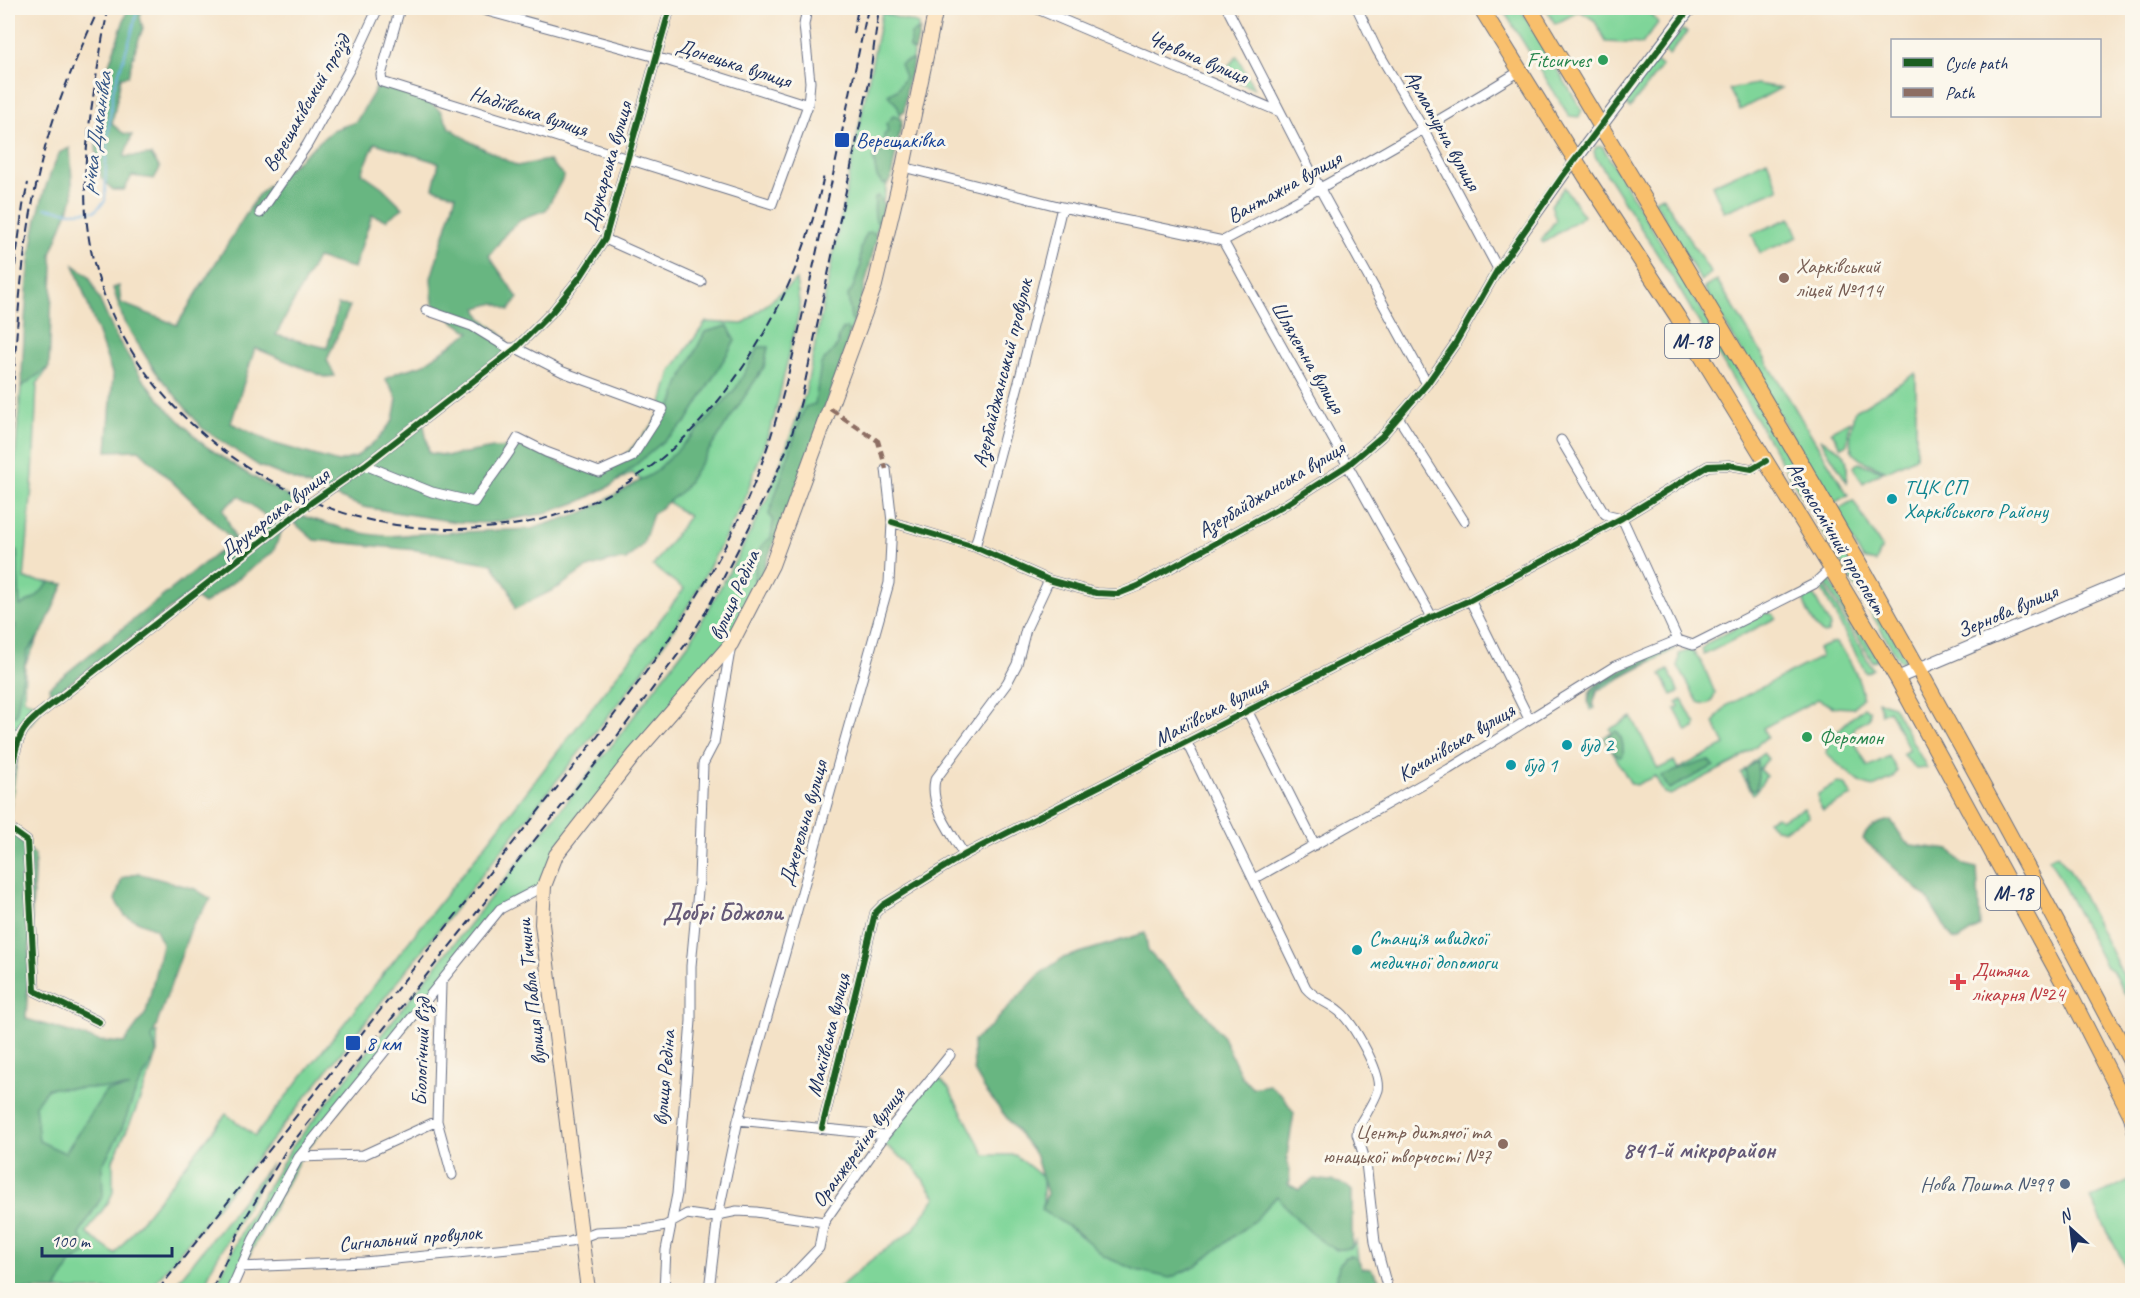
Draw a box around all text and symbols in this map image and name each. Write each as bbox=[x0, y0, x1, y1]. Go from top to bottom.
street label: Червона вулиця bbox=[1144, 24, 1254, 90]
street label: Верещаківський проїзд bbox=[256, 28, 358, 177]
street label: Донецька вулиця bbox=[673, 32, 796, 94]
legend bbox=[1891, 39, 2101, 117]
place label: Fitcurves bbox=[1527, 47, 1593, 73]
text: Cycle path bbox=[1945, 52, 2008, 74]
marker: Fitcurves bbox=[1596, 53, 1610, 67]
street label: Арматурна вулиця bbox=[1399, 65, 1488, 196]
water label: річка Диканівка bbox=[73, 68, 119, 197]
street label: Надіївська вулиця bbox=[467, 80, 592, 143]
text: Path bbox=[1945, 82, 1975, 104]
street label: Друкарська вулиця bbox=[576, 97, 638, 233]
place label: Верещаківка bbox=[856, 127, 946, 153]
marker: Верещаківка bbox=[833, 131, 851, 149]
street label: Вантажна вулиця bbox=[1222, 144, 1347, 229]
place label: Харківський ліцей №114 bbox=[1796, 253, 1885, 303]
marker: Харківський ліцей №114 bbox=[1777, 271, 1791, 285]
street label: Азербайджанський провулок bbox=[966, 274, 1040, 470]
street label: Шляхетна вулиця bbox=[1265, 296, 1351, 419]
road number: М-18 bbox=[1665, 324, 1719, 358]
street label: Азербайджанська вулиця bbox=[1193, 434, 1351, 544]
street label: Аерокосмічний проспект bbox=[1781, 457, 1893, 620]
street label: Друкарська вулиця bbox=[214, 461, 336, 564]
place label: ТЦК СП Харківського Району bbox=[1904, 474, 2050, 524]
marker: ТЦК СП Харківського Району bbox=[1885, 492, 1899, 506]
street label: вулиця Рєдіна bbox=[703, 544, 766, 644]
street label: Зернова вулиця bbox=[1953, 578, 2063, 644]
street label: Макіївська вулиця bbox=[1149, 669, 1274, 752]
street label: Качанівська вулиця bbox=[1393, 696, 1520, 787]
place label: Феромон bbox=[1819, 724, 1885, 750]
marker: Феромон bbox=[1800, 730, 1814, 744]
place label: буд 2 bbox=[1579, 732, 1615, 758]
marker: буд 2 bbox=[1560, 738, 1574, 752]
place label: буд 1 bbox=[1523, 752, 1559, 778]
street label: Джерельна вулиця bbox=[773, 756, 834, 889]
marker: буд 1 bbox=[1504, 758, 1518, 772]
road number: М-18 bbox=[1986, 876, 2040, 910]
district label: Добрі Бджоли bbox=[663, 897, 784, 927]
street label: вулиця Павла Тичини bbox=[510, 916, 552, 1067]
place label: Станція швидкої медичної допомоги bbox=[1369, 925, 1498, 975]
marker: Станція швидкої медичної допомоги bbox=[1350, 943, 1364, 957]
place label: Дитяча лікарня №24 bbox=[1972, 957, 2067, 1007]
street label: Макіївська вулиця bbox=[800, 969, 856, 1099]
marker: Дитяча лікарня №24 bbox=[1949, 973, 1967, 991]
street label: Біологічний в’їзд bbox=[406, 995, 437, 1107]
street label: вулиця Рєдіна bbox=[647, 1027, 681, 1127]
place label: 8 км bbox=[366, 1030, 402, 1056]
marker: 8 км bbox=[344, 1034, 362, 1052]
street label: Оранжерейна вулиця bbox=[806, 1081, 911, 1212]
place label: Центр дитячої та юнацької творчості №7 bbox=[1323, 1119, 1493, 1169]
district label: 841-й мікрорайон bbox=[1623, 1135, 1777, 1165]
marker: Центр дитячої та юнацької творчості №7 bbox=[1496, 1137, 1510, 1151]
place label: Нова Пошта №99 bbox=[1920, 1171, 2055, 1197]
marker: Нова Пошта №99 bbox=[2058, 1177, 2072, 1191]
north arrow bbox=[2041, 1199, 2101, 1259]
text: N bbox=[2056, 1204, 2076, 1228]
street label: Сигнальний провулок bbox=[338, 1219, 485, 1257]
scale bar bbox=[42, 1220, 172, 1258]
text: 100 m bbox=[51, 1230, 92, 1252]

